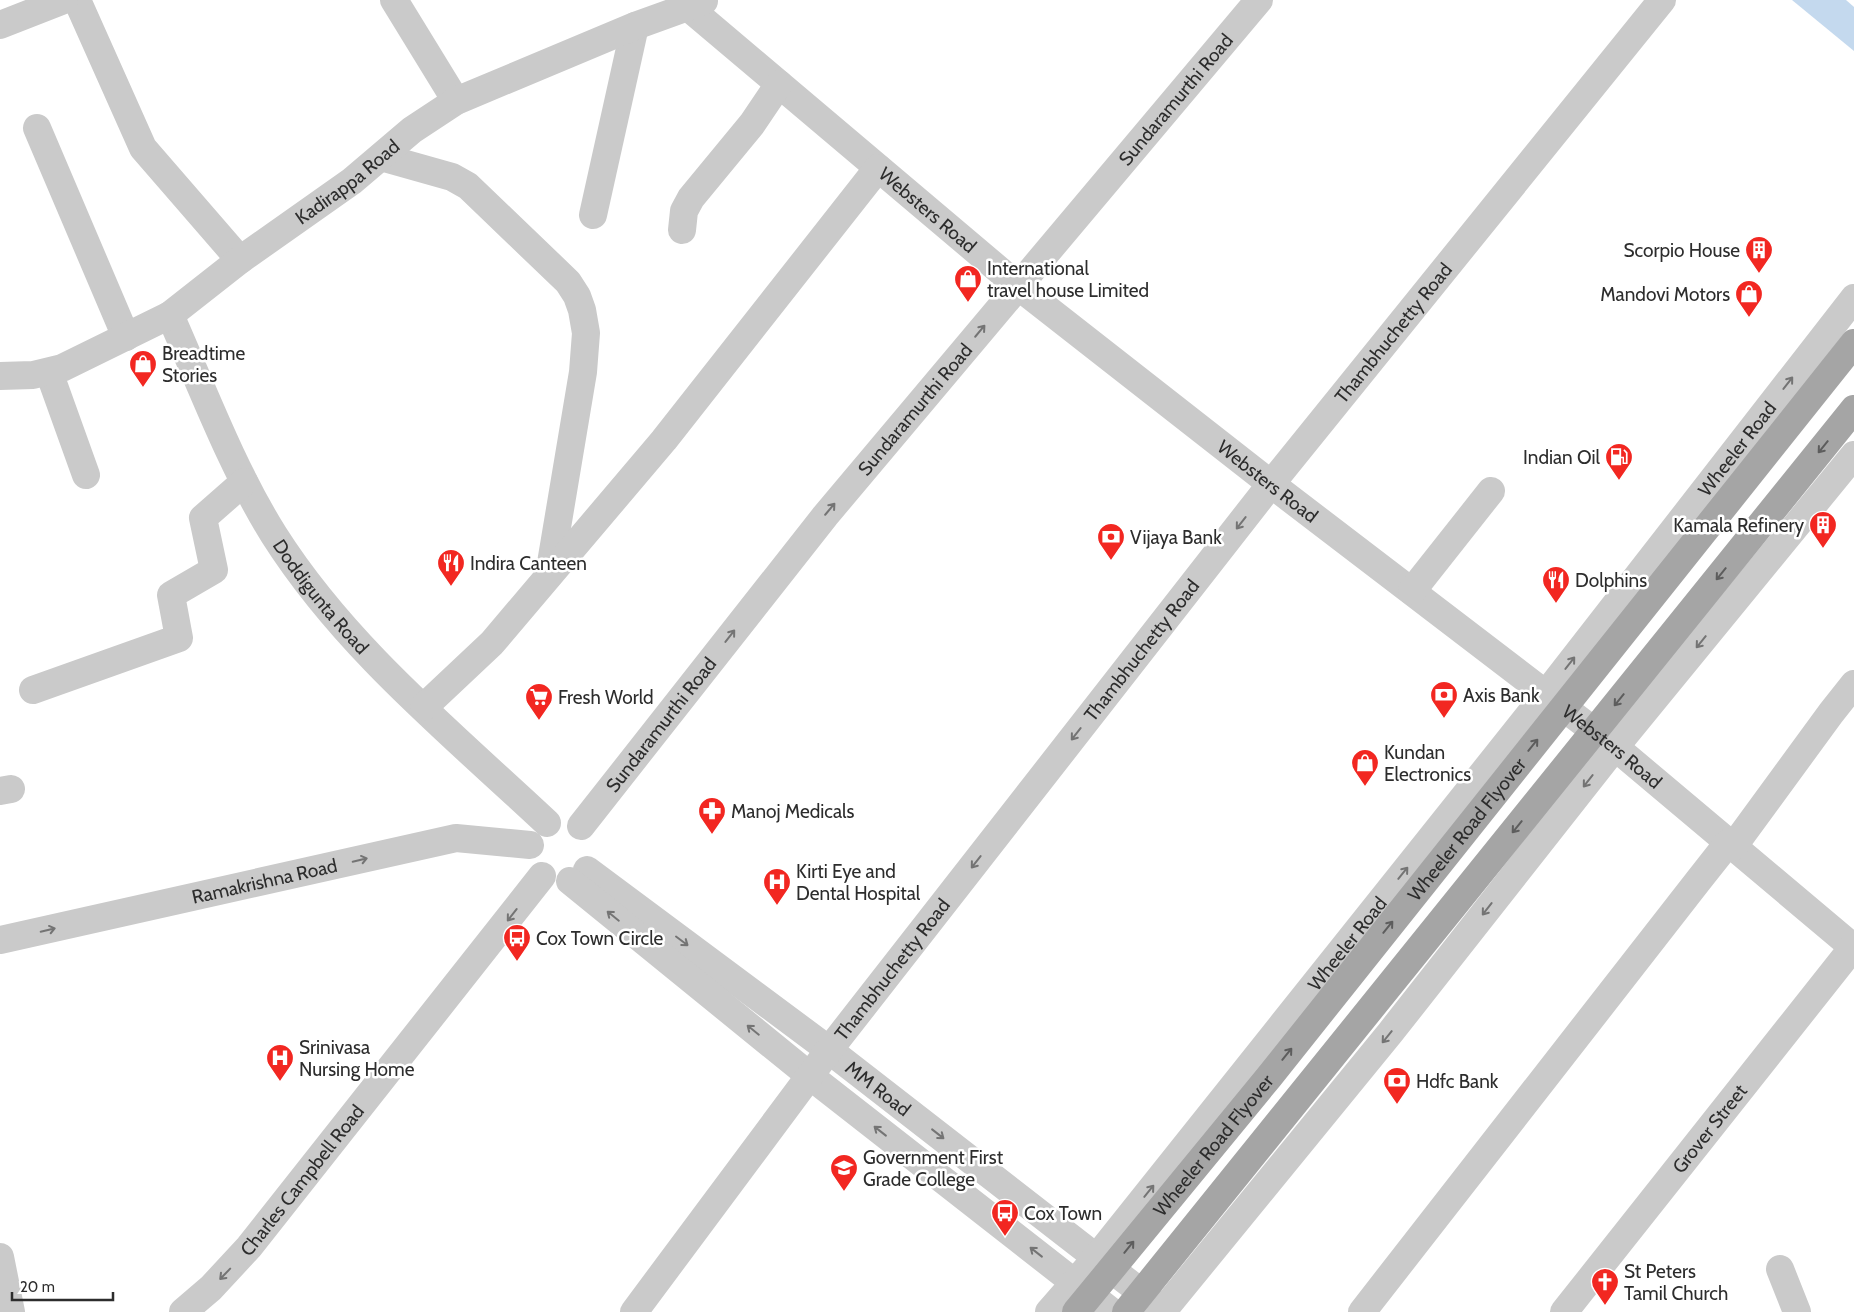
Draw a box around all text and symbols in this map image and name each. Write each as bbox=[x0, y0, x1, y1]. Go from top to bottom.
street label: Sundaramurthi Road bbox=[1114, 29, 1238, 170]
street label: Kadirappa Road bbox=[291, 135, 404, 229]
street label: Websters Road bbox=[874, 162, 981, 258]
building icon: Scorpio House bbox=[1744, 235, 1774, 274]
place label: Scorpio House bbox=[1623, 239, 1740, 262]
place label: International travel house Limited bbox=[987, 257, 1149, 302]
street label: Thambhuchetty Road bbox=[1330, 258, 1457, 408]
shop icon: International travel house Limited bbox=[953, 264, 983, 303]
shop icon: Mandovi Motors bbox=[1734, 279, 1764, 318]
place label: Mandovi Motors bbox=[1600, 283, 1730, 306]
one-way arrow bbox=[975, 325, 986, 338]
street label: Sundaramurthi Road bbox=[853, 339, 977, 480]
place label: Breadtime Stories bbox=[162, 342, 245, 387]
shop icon: Breadtime Stories bbox=[128, 349, 158, 388]
one-way arrow bbox=[1782, 377, 1793, 390]
street label: Wheeler Road bbox=[1693, 397, 1781, 501]
street label: Websters Road bbox=[1213, 435, 1322, 528]
one-way arrow bbox=[1818, 440, 1829, 453]
fuel station icon: Indian Oil bbox=[1604, 442, 1634, 481]
place label: Indian Oil bbox=[1523, 446, 1601, 469]
one-way arrow bbox=[825, 503, 836, 516]
building icon: Kamala Refinery bbox=[1808, 510, 1838, 549]
place label: Kamala Refinery bbox=[1673, 514, 1804, 537]
one-way arrow bbox=[1236, 516, 1247, 529]
bank icon: Vijaya Bank bbox=[1096, 522, 1126, 561]
place label: Vijaya Bank bbox=[1130, 526, 1222, 549]
street label: Doddigunta Road bbox=[268, 535, 373, 659]
restaurant icon: Indira Canteen bbox=[436, 548, 466, 587]
place label: Indira Canteen bbox=[470, 552, 587, 575]
restaurant icon: Dolphins bbox=[1541, 565, 1571, 604]
one-way arrow bbox=[1716, 567, 1727, 580]
place label: Dolphins bbox=[1575, 569, 1647, 592]
street label: Thambhuchetty Road bbox=[1079, 575, 1204, 726]
one-way arrow bbox=[724, 630, 735, 643]
one-way arrow bbox=[1696, 635, 1707, 648]
street label: Sundaramurthi Road bbox=[601, 653, 721, 797]
one-way arrow bbox=[1564, 657, 1575, 670]
bank icon: Axis Bank bbox=[1429, 680, 1459, 719]
supermarket icon: Fresh World bbox=[524, 682, 554, 721]
place label: Axis Bank bbox=[1463, 684, 1540, 707]
place label: Fresh World bbox=[558, 686, 654, 709]
one-way arrow bbox=[1614, 693, 1625, 706]
street label: Websters Road bbox=[1558, 700, 1666, 794]
one-way arrow bbox=[1071, 727, 1082, 740]
one-way arrow bbox=[1528, 739, 1539, 752]
place label: Kundan Electronics bbox=[1384, 741, 1471, 786]
shop icon: Kundan Electronics bbox=[1350, 748, 1380, 787]
street label: Wheeler Road Flyover bbox=[1403, 753, 1531, 906]
one-way arrow bbox=[1582, 775, 1593, 788]
pharmacy icon: Manoj Medicals bbox=[697, 796, 727, 835]
place label: Manoj Medicals bbox=[731, 800, 855, 823]
one-way arrow bbox=[1512, 820, 1523, 833]
street label: Ramakrishna Road bbox=[190, 854, 339, 909]
one-way arrow bbox=[351, 855, 367, 864]
one-way arrow bbox=[971, 855, 982, 868]
place label: Kirti Eye and Dental Hospital bbox=[796, 860, 921, 905]
hospital icon: Kirti Eye and Dental Hospital bbox=[762, 867, 792, 906]
one-way arrow bbox=[1398, 867, 1409, 880]
street label: Wheeler Road bbox=[1303, 892, 1392, 995]
street label: Thambhuchetty Road bbox=[830, 894, 955, 1045]
one-way arrow bbox=[1482, 902, 1493, 915]
one-way arrow bbox=[507, 908, 517, 922]
one-way arrow bbox=[607, 911, 620, 922]
one-way arrow bbox=[1383, 921, 1394, 934]
bus stop icon: Cox Town Circle bbox=[502, 923, 532, 962]
one-way arrow bbox=[39, 924, 55, 934]
place label: Cox Town Circle bbox=[536, 927, 664, 950]
one-way arrow bbox=[675, 935, 688, 946]
one-way arrow bbox=[747, 1024, 760, 1035]
one-way arrow bbox=[1381, 1030, 1392, 1043]
place label: Srinivasa Nursing Home bbox=[299, 1036, 415, 1081]
hospital icon: Srinivasa Nursing Home bbox=[265, 1043, 295, 1082]
one-way arrow bbox=[1282, 1048, 1293, 1061]
street label: MM Road bbox=[841, 1056, 915, 1121]
bank icon: Hdfc Bank bbox=[1382, 1066, 1412, 1105]
street label: Wheeler Road Flyover bbox=[1149, 1070, 1278, 1221]
place label: Hdfc Bank bbox=[1416, 1070, 1499, 1093]
street label: Grover Street bbox=[1668, 1079, 1752, 1178]
street label: Charles Campbell Road bbox=[236, 1100, 369, 1261]
one-way arrow bbox=[874, 1125, 887, 1136]
one-way arrow bbox=[931, 1128, 944, 1139]
place label: Government First Grade College bbox=[863, 1146, 1004, 1191]
school or university icon: Government First Grade College bbox=[829, 1153, 859, 1192]
one-way arrow bbox=[1144, 1184, 1154, 1198]
bus stop icon: Cox Town bbox=[990, 1198, 1020, 1237]
place label: Cox Town bbox=[1024, 1202, 1102, 1225]
one-way arrow bbox=[1123, 1241, 1134, 1254]
one-way arrow bbox=[1029, 1247, 1043, 1257]
place label: St Peters Tamil Church bbox=[1624, 1260, 1728, 1305]
one-way arrow bbox=[219, 1267, 231, 1280]
church icon: St Peters Tamil Church bbox=[1590, 1267, 1620, 1306]
scale bar bbox=[12, 1270, 114, 1302]
text: 20 m bbox=[20, 1278, 55, 1296]

